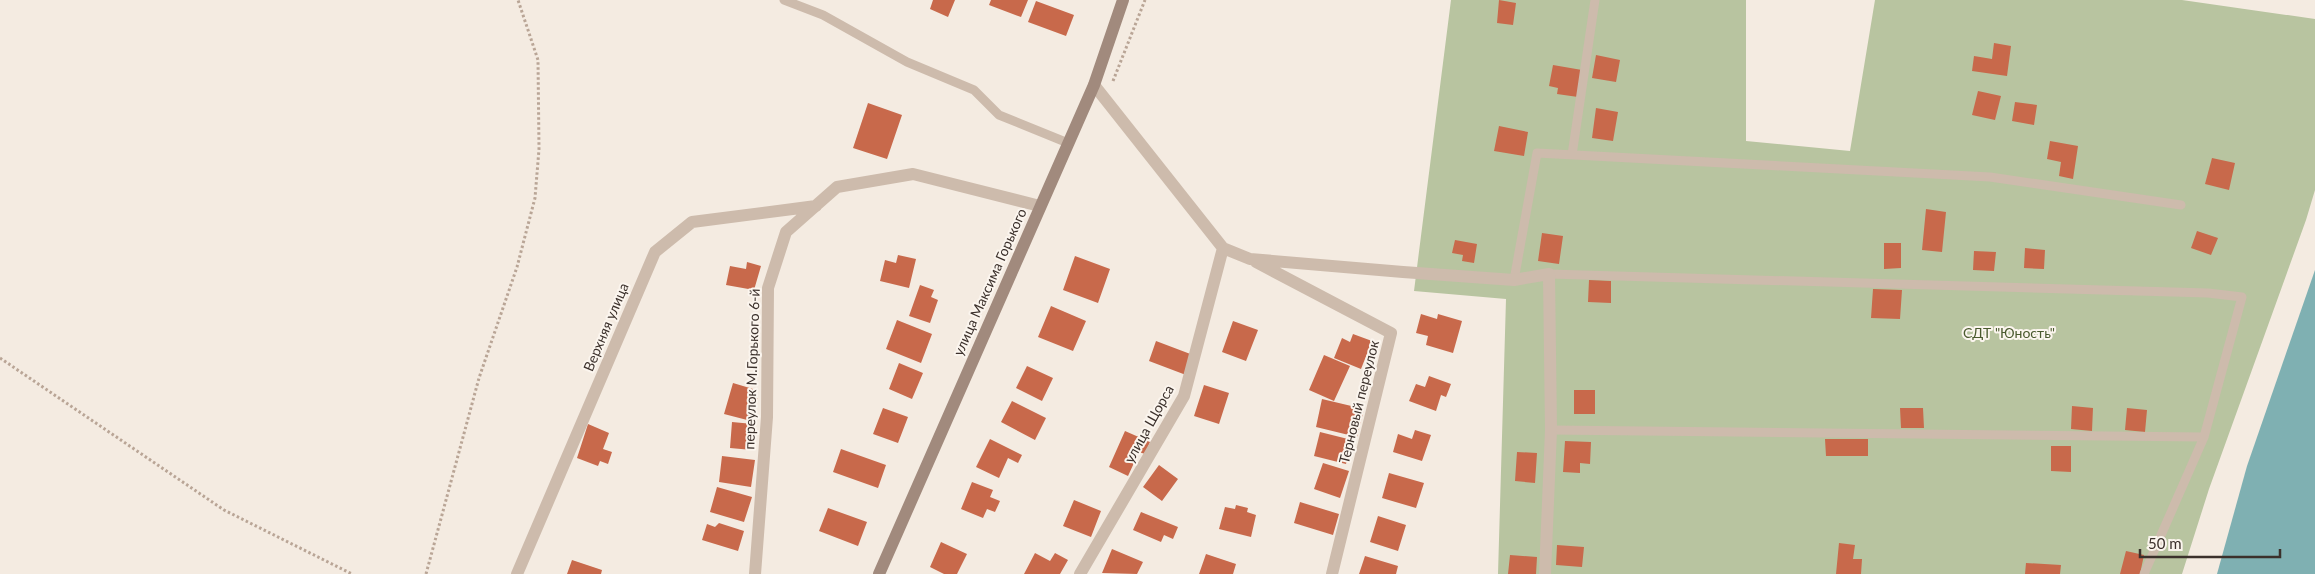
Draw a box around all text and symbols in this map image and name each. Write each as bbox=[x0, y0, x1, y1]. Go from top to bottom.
street label: улица Максима Горького bbox=[949, 205, 1030, 358]
street label: Верхняя улица bbox=[579, 280, 632, 374]
street label: переулок М.Горького 6-й bbox=[740, 288, 763, 450]
park label: СДТ "Юность" bbox=[1963, 324, 2055, 341]
street label: Терновый переулок bbox=[1335, 338, 1382, 465]
street label: улица Щорса bbox=[1120, 382, 1177, 466]
scale bar bbox=[2140, 526, 2280, 558]
text: 50 m bbox=[2148, 534, 2182, 552]

